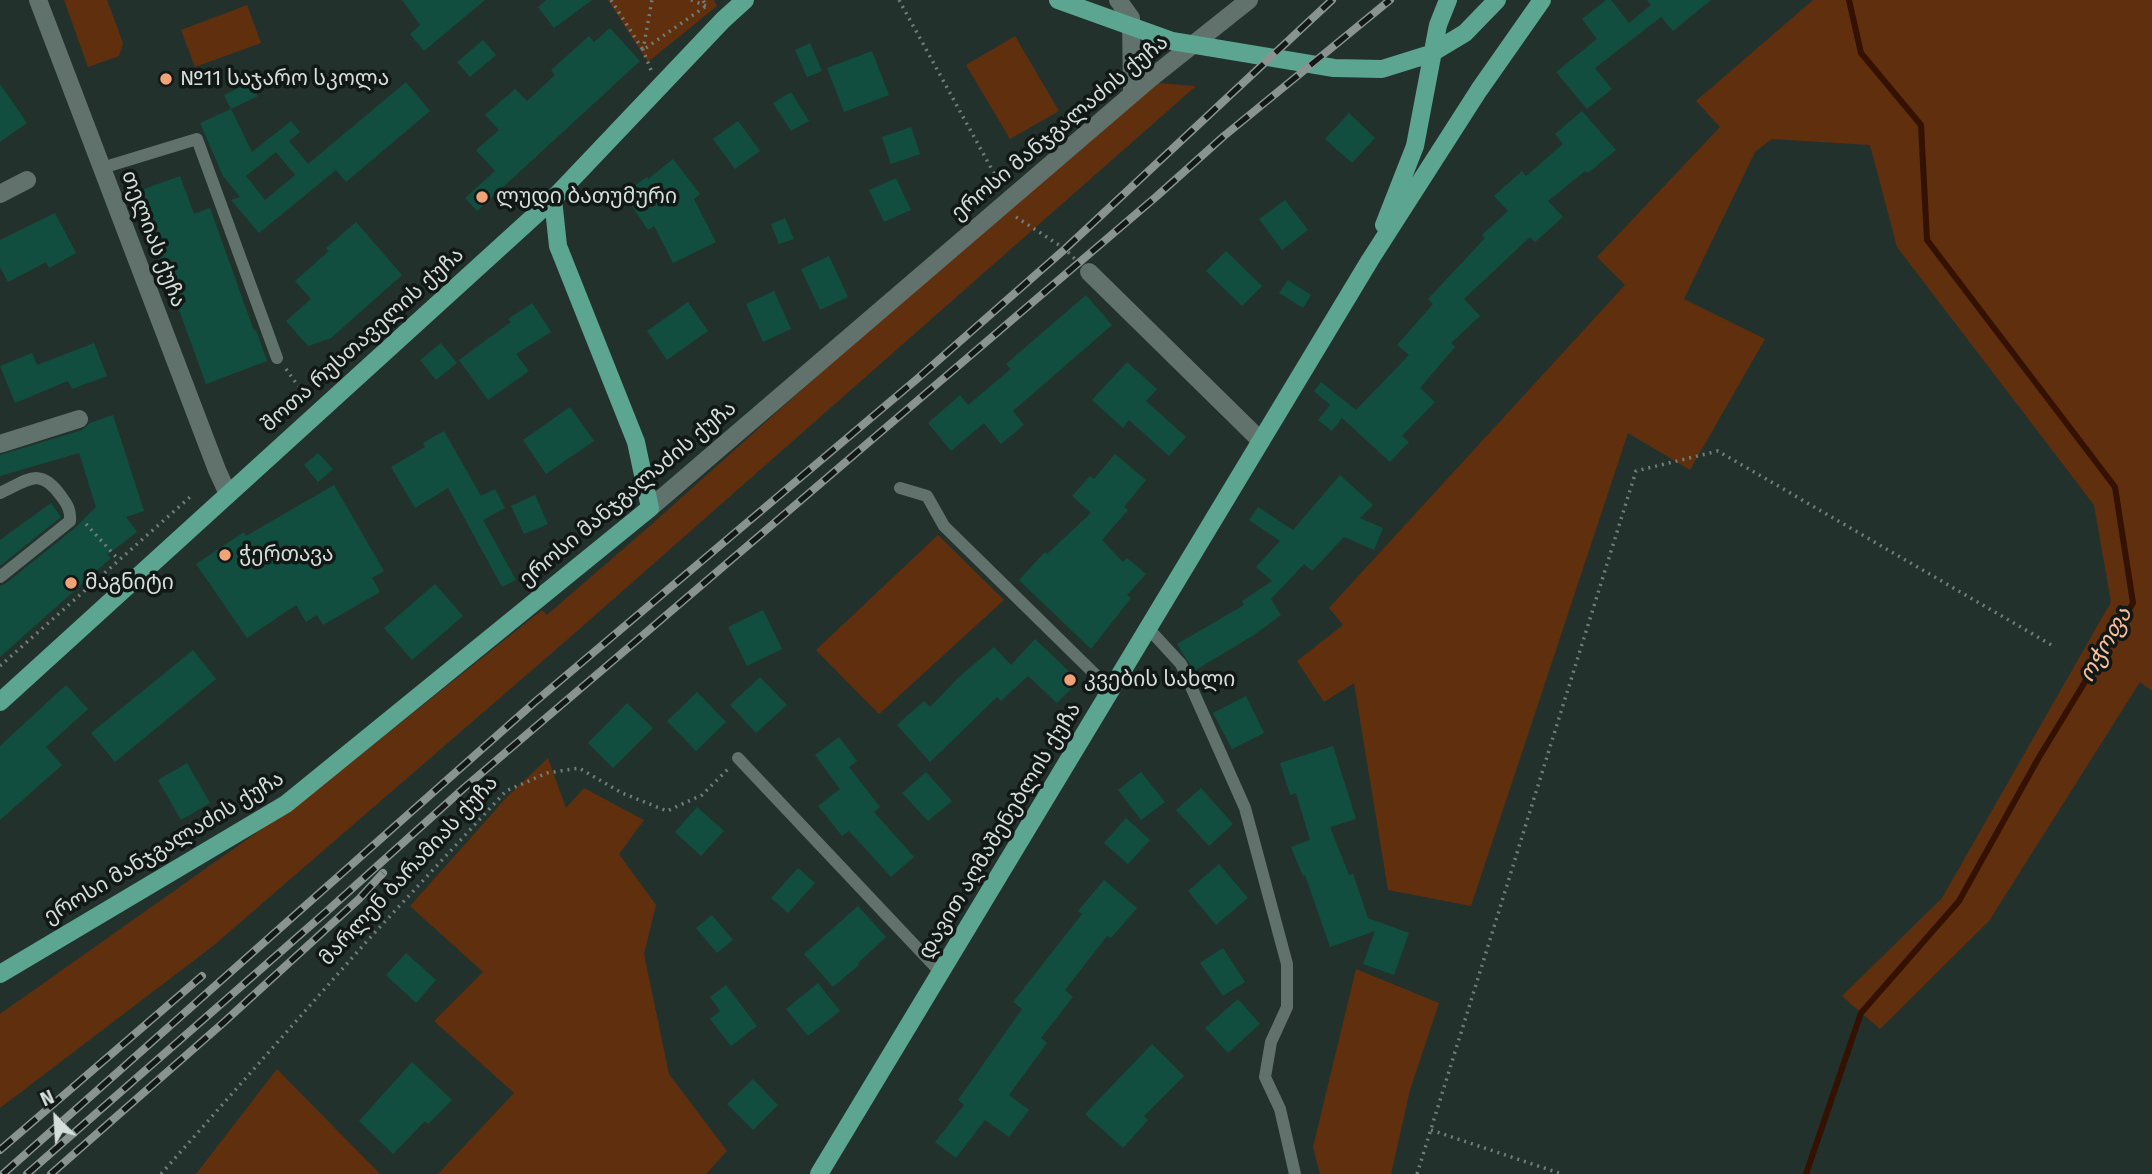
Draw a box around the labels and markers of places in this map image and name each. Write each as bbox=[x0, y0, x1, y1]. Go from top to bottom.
place label: №11 საჯარო სკოლა bbox=[180, 66, 389, 92]
marker: №11 საჯარო სკოლა bbox=[158, 71, 174, 87]
place label: ლუდი ბათუმური bbox=[496, 184, 677, 210]
marker: ლუდი ბათუმური bbox=[474, 189, 490, 205]
place label: ჭერთავა bbox=[239, 542, 333, 568]
marker: ჭერთავა bbox=[217, 547, 233, 563]
place label: მაგნიტი bbox=[85, 570, 174, 596]
marker: მაგნიტი bbox=[63, 575, 79, 591]
place label: კვების სახლი bbox=[1084, 667, 1235, 693]
marker: კვების სახლი bbox=[1062, 672, 1078, 688]

